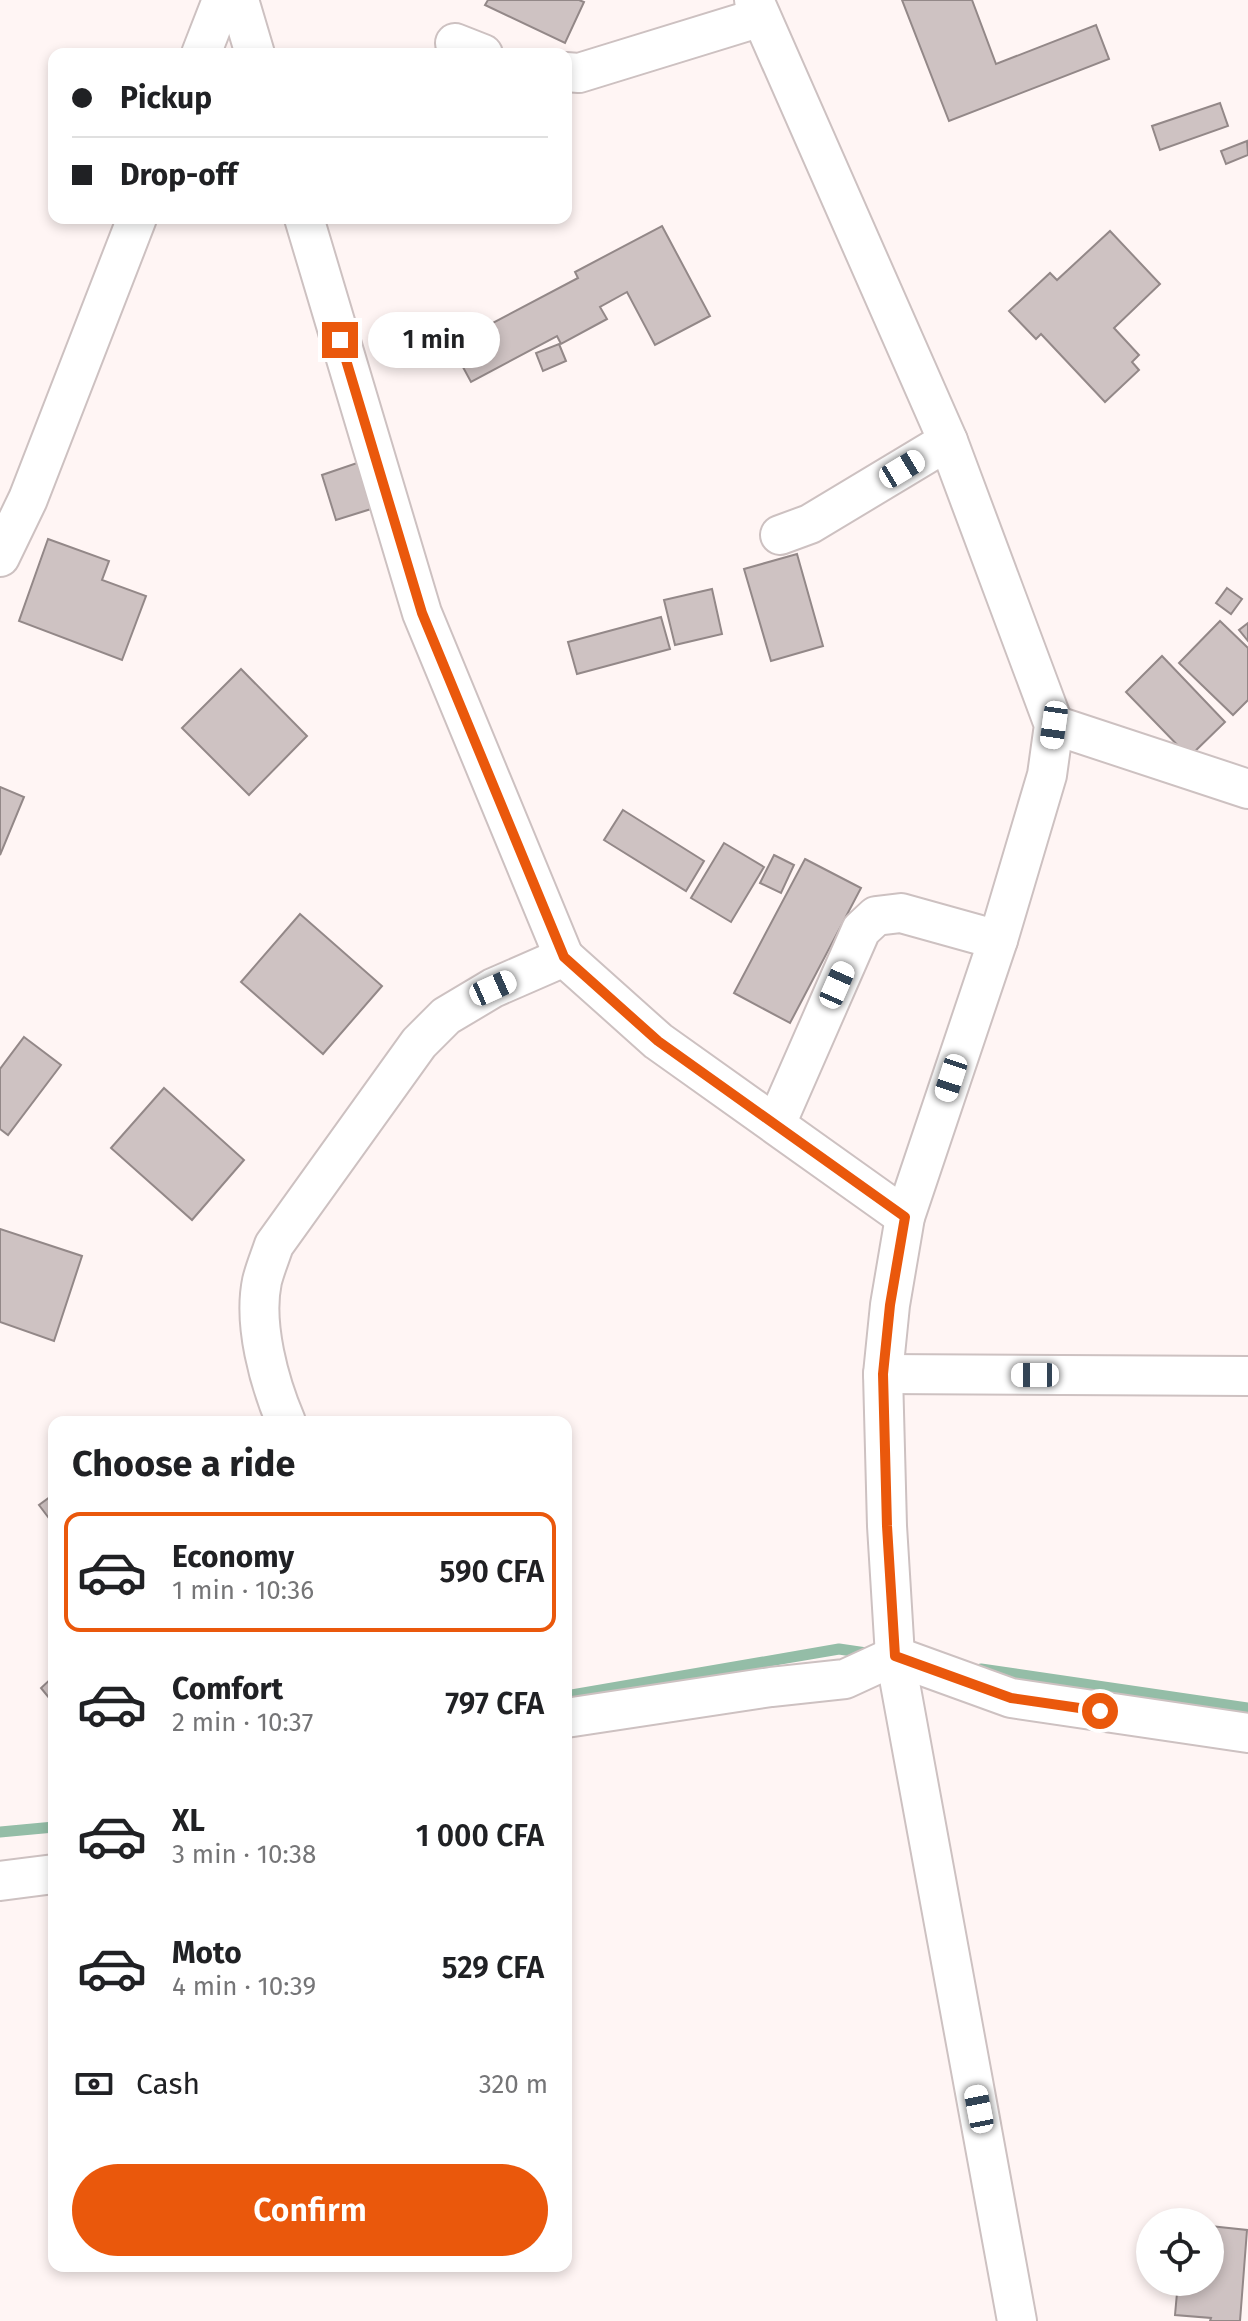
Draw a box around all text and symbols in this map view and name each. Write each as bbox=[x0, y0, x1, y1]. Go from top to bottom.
text: Pickup bbox=[120, 80, 212, 116]
text: Drop-off bbox=[120, 157, 237, 193]
callout: 1 min bbox=[368, 312, 500, 368]
route end bbox=[322, 322, 358, 358]
text: 1 min bbox=[403, 324, 465, 355]
car bbox=[875, 446, 929, 492]
car bbox=[1039, 700, 1069, 750]
car bbox=[816, 958, 858, 1012]
car bbox=[466, 967, 520, 1009]
car bbox=[932, 1051, 970, 1105]
car bbox=[1011, 1363, 1059, 1387]
text: Choose a ride bbox=[72, 1442, 295, 1486]
icon: car bbox=[76, 1536, 148, 1608]
text: Economy bbox=[172, 1539, 294, 1575]
text: 590 CFA bbox=[440, 1554, 544, 1590]
text: 1 min · 10:36 bbox=[172, 1575, 314, 1606]
icon: car bbox=[76, 1668, 148, 1740]
text: Comfort bbox=[172, 1671, 283, 1707]
text: 797 CFA bbox=[445, 1686, 544, 1722]
route start bbox=[1082, 1693, 1118, 1729]
text: 2 min · 10:37 bbox=[172, 1707, 313, 1738]
icon: car bbox=[76, 1800, 148, 1872]
text: XL bbox=[172, 1803, 205, 1839]
text: 1 000 CFA bbox=[416, 1818, 544, 1854]
text: 3 min · 10:38 bbox=[172, 1839, 316, 1870]
icon: car bbox=[76, 1932, 148, 2004]
text: Moto bbox=[172, 1935, 242, 1971]
text: 529 CFA bbox=[442, 1950, 544, 1986]
text: 4 min · 10:39 bbox=[172, 1971, 316, 2002]
icon: cash bbox=[72, 2062, 116, 2106]
text: Cash bbox=[136, 2066, 200, 2102]
text: 320 m bbox=[479, 2069, 548, 2100]
car bbox=[963, 2083, 995, 2135]
button: Confirm bbox=[72, 2164, 548, 2256]
map controls bbox=[1136, 2208, 1224, 2296]
button: locate bbox=[1136, 2208, 1224, 2296]

